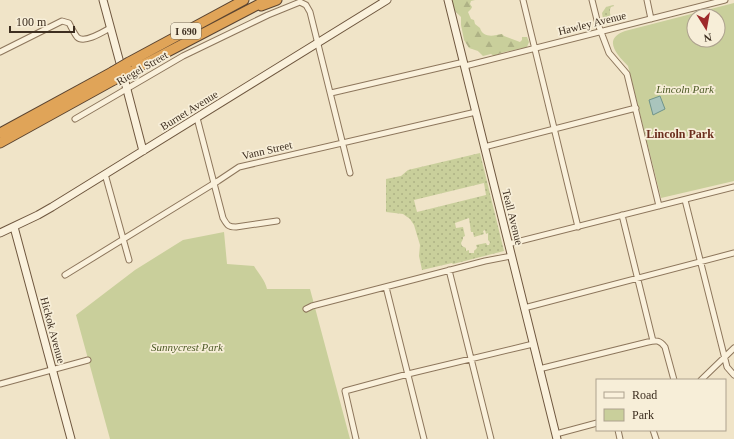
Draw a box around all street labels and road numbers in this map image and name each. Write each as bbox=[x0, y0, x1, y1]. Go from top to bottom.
street label: Hawley Avenue bbox=[557, 9, 627, 37]
road number: I 690 bbox=[171, 23, 201, 39]
street label: Riegel Street bbox=[114, 49, 170, 87]
street label: Burnet Avenue bbox=[158, 88, 220, 132]
street label: Vann Street bbox=[241, 138, 293, 162]
street label: Teall Avenue bbox=[500, 188, 526, 246]
street label: Hickok Avenue bbox=[38, 296, 68, 364]

